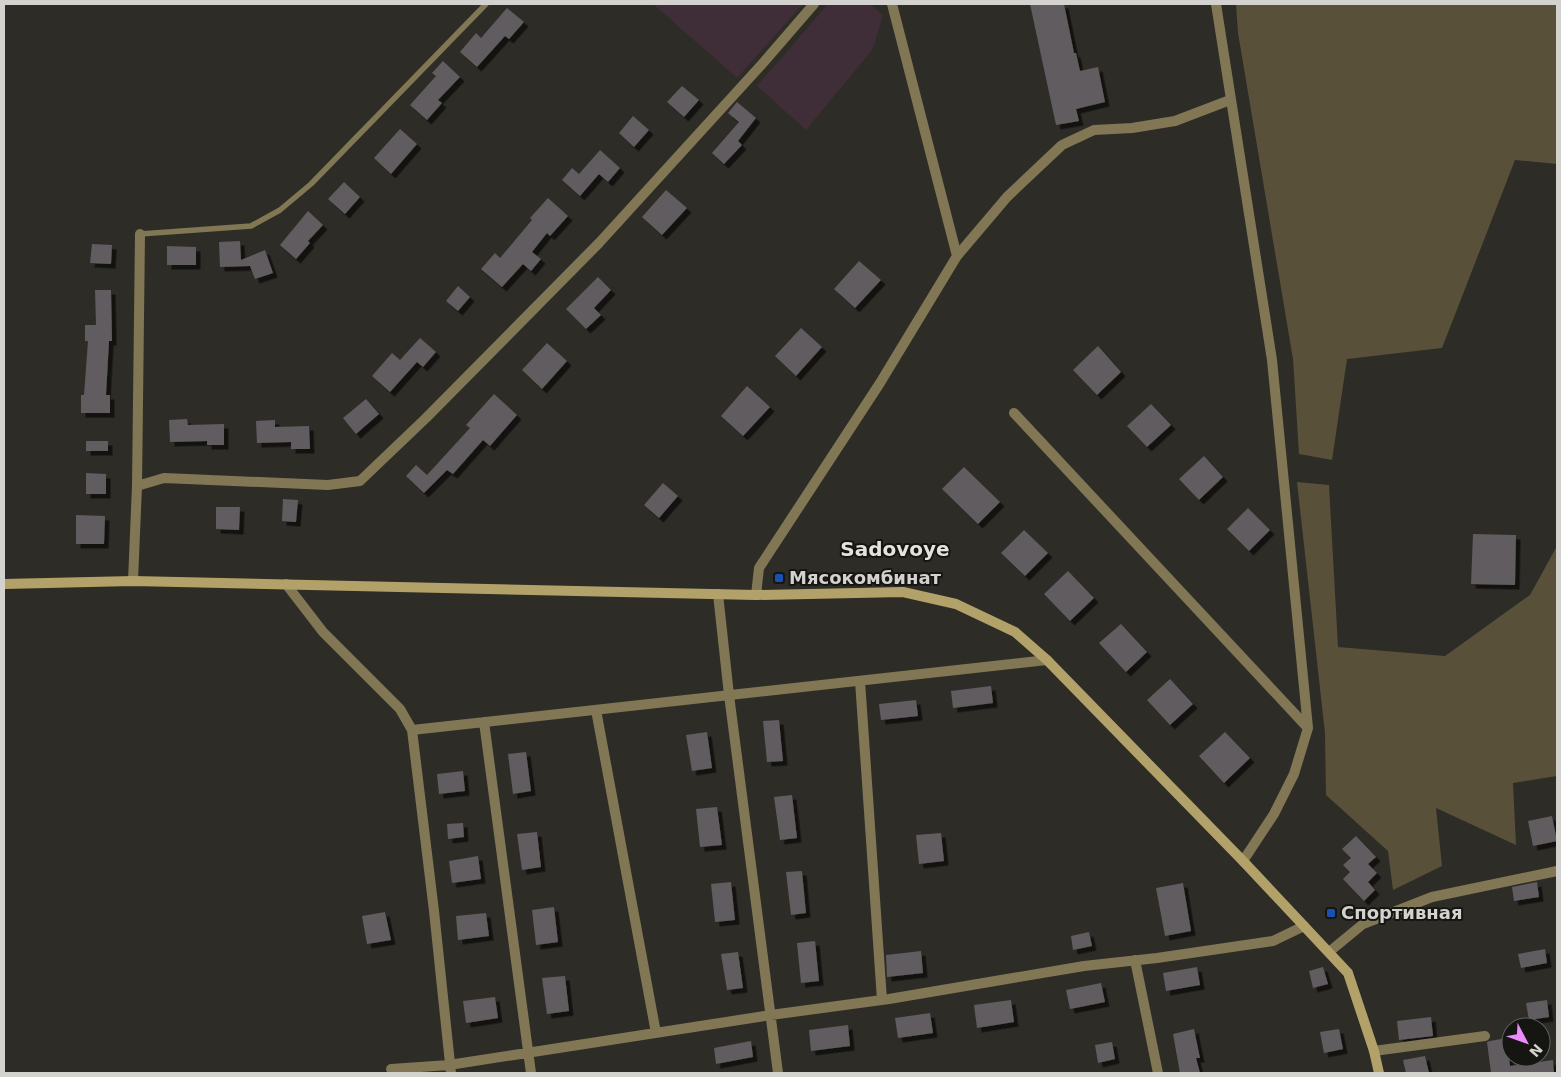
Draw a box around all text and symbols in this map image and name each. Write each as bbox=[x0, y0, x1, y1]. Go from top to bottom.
district label: Sadovoye bbox=[840, 537, 950, 561]
place label: Мясокомбинат bbox=[789, 567, 942, 588]
marker: Мясокомбинат bbox=[773, 572, 785, 584]
place label: Спортивная bbox=[1341, 902, 1462, 923]
marker: Спортивная bbox=[1325, 907, 1337, 919]
north arrow bbox=[1501, 1017, 1551, 1067]
text: N bbox=[1526, 1041, 1546, 1060]

